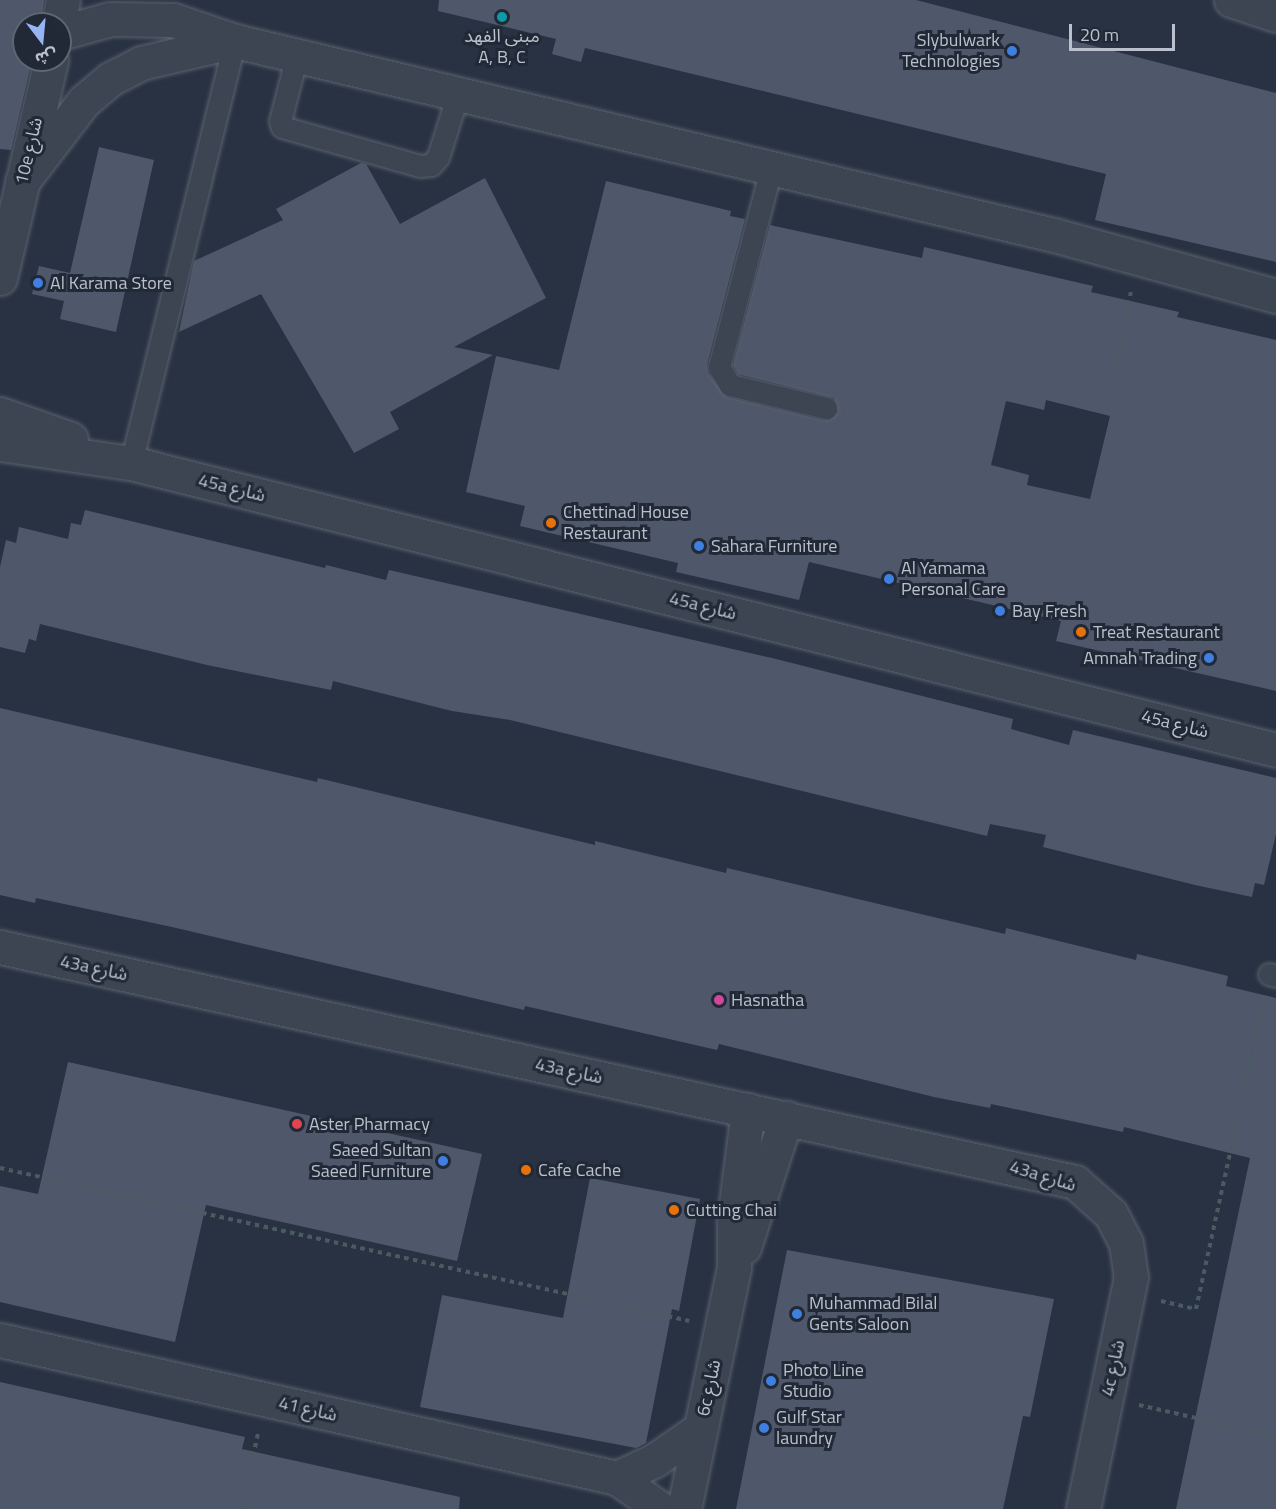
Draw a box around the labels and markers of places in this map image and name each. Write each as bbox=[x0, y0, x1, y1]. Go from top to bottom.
marker: مبنى الفهد A, B, C bbox=[495, 10, 509, 24]
place label: مبنى الفهد A, B, C bbox=[464, 26, 540, 68]
place label: Slybulwark Technologies bbox=[902, 30, 1000, 72]
marker: Slybulwark Technologies bbox=[1005, 44, 1019, 58]
place label: Al Karama Store bbox=[50, 272, 172, 294]
marker: Al Karama Store bbox=[31, 276, 45, 290]
place label: Chettinad House Restaurant bbox=[563, 502, 689, 544]
marker: Chettinad House Restaurant bbox=[544, 516, 558, 530]
place label: Sahara Furniture bbox=[711, 535, 837, 557]
marker: Sahara Furniture bbox=[692, 539, 706, 553]
place label: Al Yamama Personal Care bbox=[901, 558, 1006, 600]
marker: Al Yamama Personal Care bbox=[882, 572, 896, 586]
place label: Bay Fresh bbox=[1012, 600, 1087, 622]
marker: Bay Fresh bbox=[993, 604, 1007, 618]
place label: Treat Restaurant bbox=[1093, 621, 1220, 643]
marker: Treat Restaurant bbox=[1074, 625, 1088, 639]
place label: Amnah Trading bbox=[1083, 647, 1197, 669]
marker: Amnah Trading bbox=[1202, 651, 1216, 665]
place label: Hasnatha bbox=[731, 989, 804, 1011]
marker: Hasnatha bbox=[712, 993, 726, 1007]
place label: Aster Pharmacy bbox=[309, 1113, 430, 1135]
marker: Aster Pharmacy bbox=[290, 1117, 304, 1131]
place label: Saeed Sultan Saeed Furniture bbox=[311, 1140, 431, 1182]
marker: Saeed Sultan Saeed Furniture bbox=[436, 1154, 450, 1168]
place label: Cafe Cache bbox=[538, 1159, 621, 1181]
marker: Cafe Cache bbox=[519, 1163, 533, 1177]
place label: Cutting Chai bbox=[686, 1199, 777, 1221]
marker: Cutting Chai bbox=[667, 1203, 681, 1217]
place label: Muhammad Bilal Gents Saloon bbox=[809, 1293, 937, 1336]
marker: Muhammad Bilal Gents Saloon bbox=[790, 1307, 804, 1321]
place label: Photo Line Studio bbox=[783, 1360, 864, 1402]
marker: Photo Line Studio bbox=[764, 1374, 778, 1388]
place label: Gulf Star laundry bbox=[776, 1407, 842, 1450]
marker: Gulf Star laundry bbox=[757, 1421, 771, 1435]

